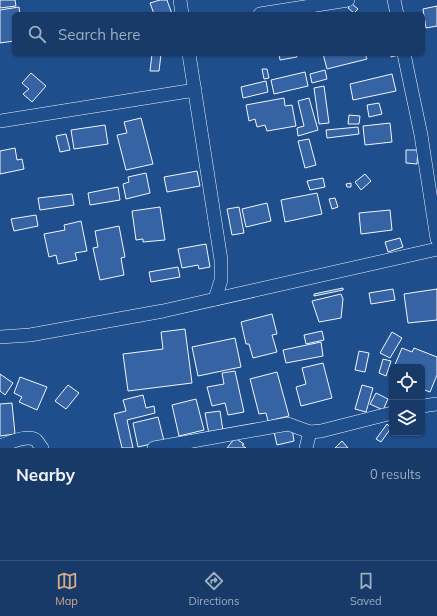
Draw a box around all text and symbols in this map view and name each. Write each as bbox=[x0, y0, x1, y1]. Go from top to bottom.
search box bbox=[12, 12, 425, 56]
icon: search bbox=[26, 23, 48, 45]
text: Search here bbox=[58, 25, 140, 44]
map controls bbox=[389, 364, 425, 436]
button: locate bbox=[389, 364, 425, 400]
button: layers bbox=[389, 400, 425, 436]
text: Nearby bbox=[16, 464, 75, 485]
text: 0 results bbox=[370, 466, 421, 482]
tab: Map bbox=[55, 570, 78, 608]
tab: Directions bbox=[189, 570, 239, 608]
tab: Saved bbox=[350, 570, 382, 608]

